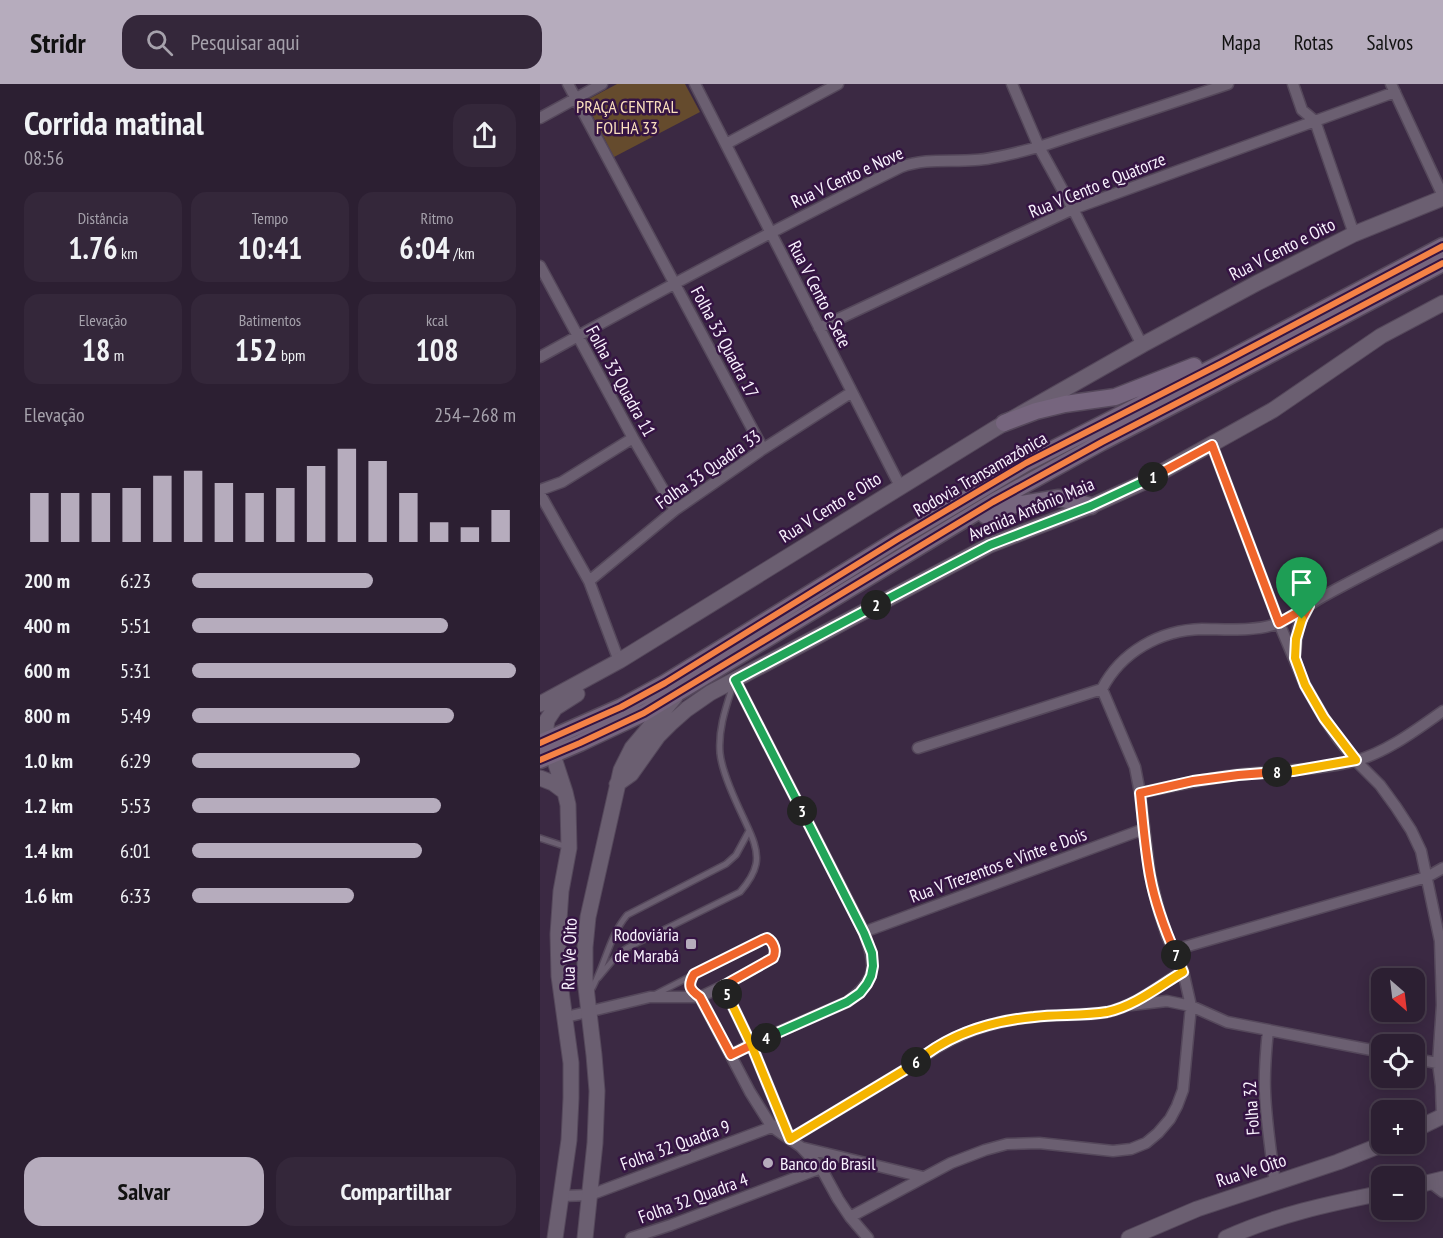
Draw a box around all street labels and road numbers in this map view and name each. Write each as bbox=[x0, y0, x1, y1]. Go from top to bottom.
street label: Rua V Cento e Nove bbox=[787, 141, 907, 213]
street label: Rua V Cento e Quatorze bbox=[1025, 147, 1169, 223]
street label: Rua V Cento e Oito bbox=[1225, 212, 1339, 286]
street label: Rua V Cento e Sete bbox=[783, 237, 857, 351]
street label: Folha 33 Quadra 17 bbox=[686, 282, 764, 402]
street label: Folha 33 Quadra 11 bbox=[581, 322, 661, 440]
street label: Folha 33 Quadra 33 bbox=[651, 424, 765, 514]
street label: Rodovia Transamazônica bbox=[909, 426, 1051, 522]
street label: Rua V Cento e Oito bbox=[775, 466, 885, 547]
street label: Avenida Antônio Maia bbox=[965, 472, 1097, 546]
street label: Rua V Trezentos e Vinte e Dois bbox=[906, 822, 1090, 908]
street label: Rua Ve Oito bbox=[556, 917, 582, 990]
street label: Folha 32 bbox=[1238, 1080, 1264, 1136]
street label: Folha 32 Quadra 9 bbox=[617, 1115, 733, 1175]
street label: Rua Ve Oito bbox=[1213, 1148, 1289, 1192]
street label: Folha 32 Quadra 4 bbox=[635, 1168, 751, 1228]

